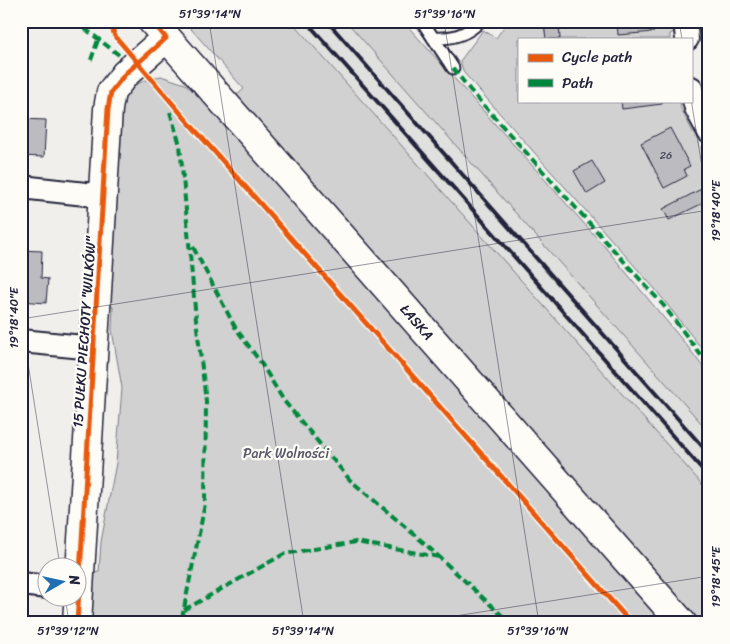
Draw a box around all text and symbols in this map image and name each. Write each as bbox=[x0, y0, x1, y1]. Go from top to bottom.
text: 51°39'14"N bbox=[179, 3, 242, 25]
text: 51°39'16"N bbox=[414, 3, 476, 25]
legend bbox=[518, 38, 692, 102]
text: Cycle path bbox=[562, 44, 633, 70]
text: Path bbox=[562, 70, 593, 96]
house number: 26 bbox=[660, 146, 672, 165]
text: 19°18'40"E bbox=[705, 179, 727, 242]
street label: 15 PUŁKU PIECHOTY "WILKÓW" bbox=[65, 234, 104, 429]
text: 19°18'40"E bbox=[3, 286, 25, 349]
street label: ŁASKA bbox=[393, 298, 440, 346]
park label: Park Wolności bbox=[243, 441, 330, 466]
text: 19°18'45"E bbox=[705, 545, 727, 607]
north arrow bbox=[38, 556, 88, 606]
text: N bbox=[61, 572, 87, 587]
text: 51°39'12"N bbox=[37, 620, 99, 642]
text: 51°39'14"N bbox=[272, 620, 335, 642]
text: 51°39'16"N bbox=[507, 620, 569, 642]

